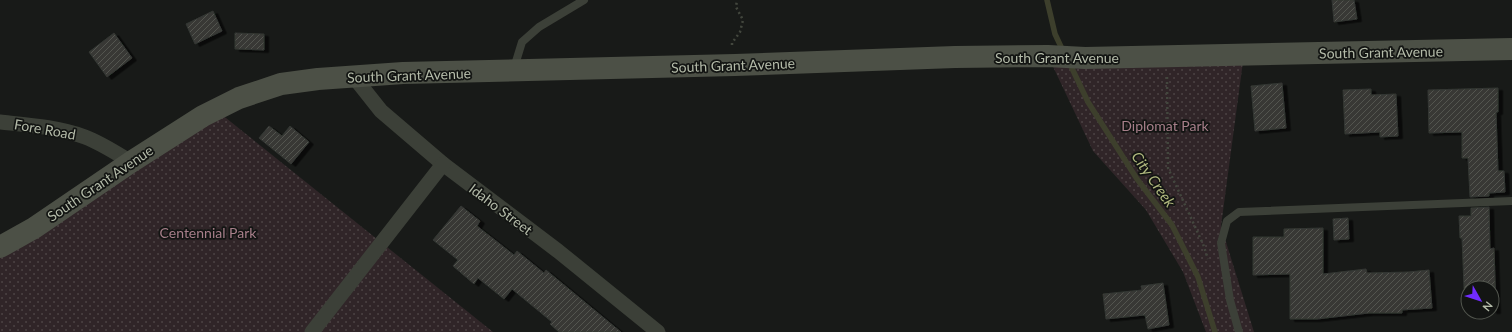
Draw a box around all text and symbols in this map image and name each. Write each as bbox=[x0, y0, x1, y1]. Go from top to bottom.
street label: South Grant Avenue bbox=[1319, 42, 1443, 62]
street label: South Grant Avenue bbox=[995, 49, 1119, 66]
street label: South Grant Avenue bbox=[671, 54, 795, 76]
street label: South Grant Avenue bbox=[347, 64, 471, 86]
street label: Fore Road bbox=[13, 115, 77, 143]
park label: Diplomat Park bbox=[1121, 117, 1210, 134]
street label: South Grant Avenue bbox=[44, 141, 156, 225]
water label: City Creek bbox=[1128, 148, 1180, 211]
street label: Idaho Street bbox=[466, 180, 536, 238]
park label: Centennial Park bbox=[160, 224, 257, 241]
north arrow bbox=[1460, 280, 1500, 320]
text: N bbox=[1480, 299, 1496, 314]

